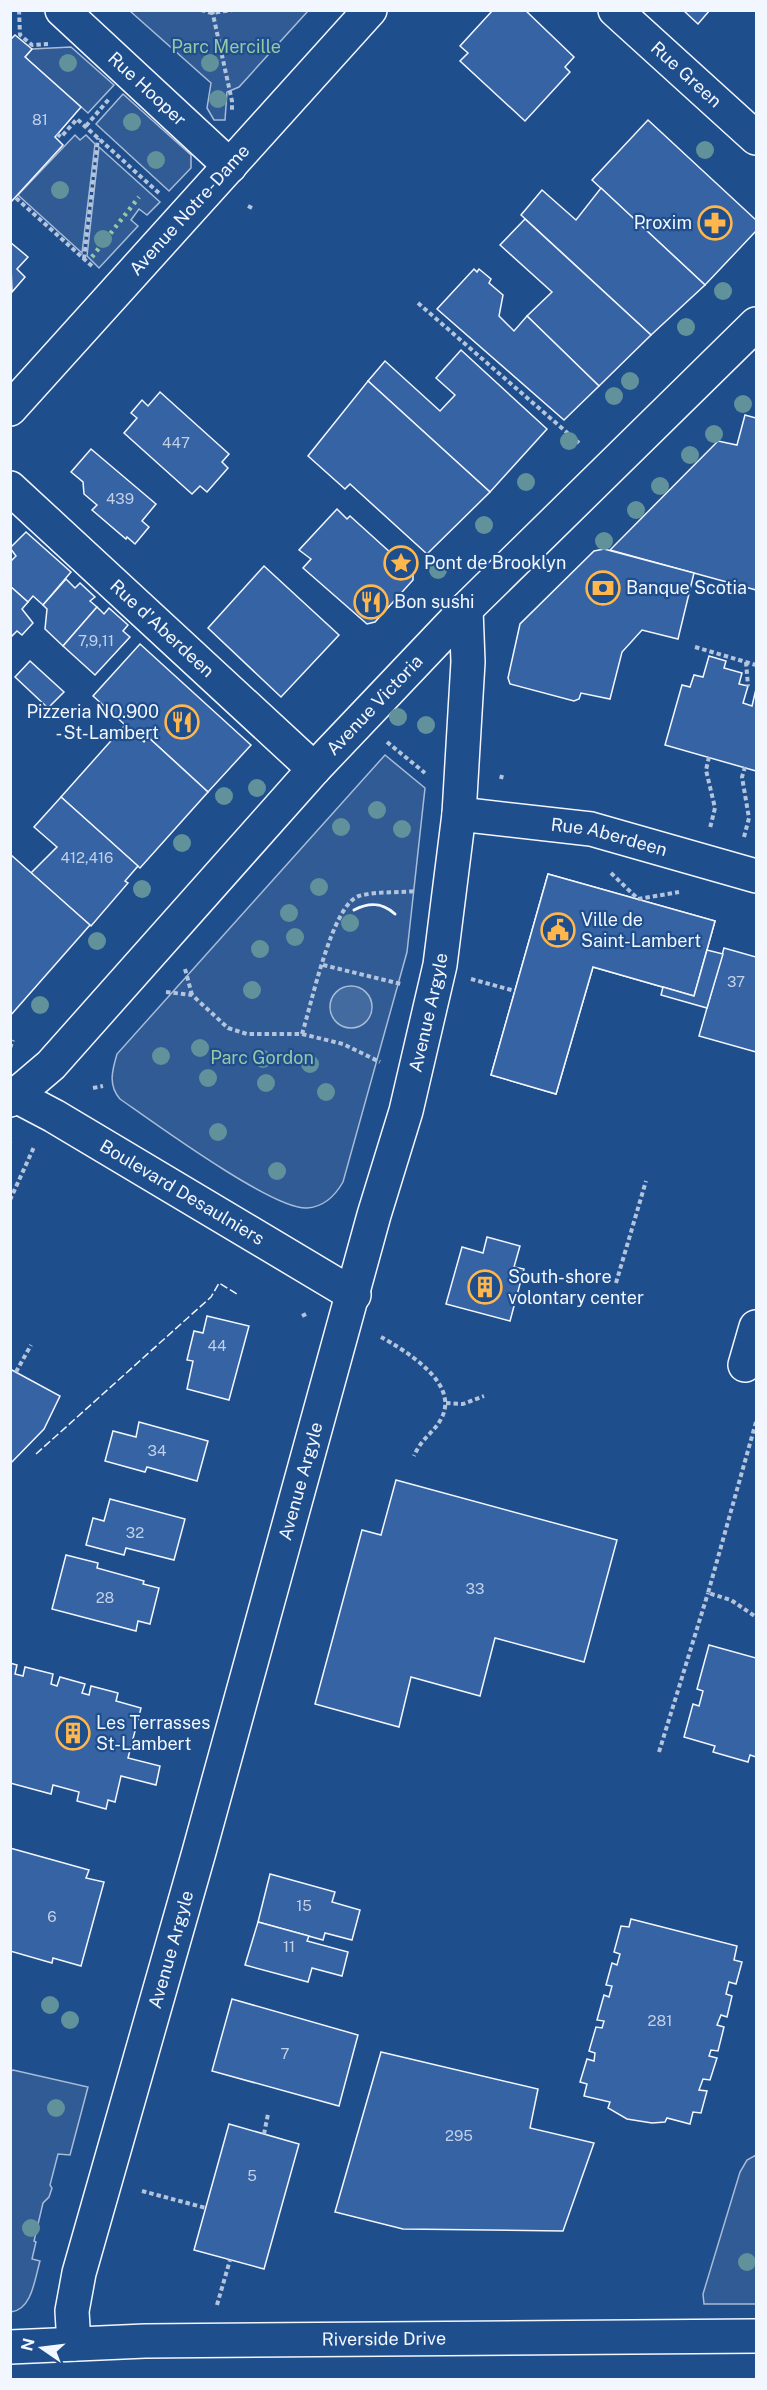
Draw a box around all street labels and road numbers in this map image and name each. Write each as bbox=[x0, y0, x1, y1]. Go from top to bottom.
street label: Rue Green bbox=[647, 37, 726, 111]
street label: Rue Hooper bbox=[104, 47, 191, 130]
street label: Avenue Notre-Dame bbox=[125, 140, 253, 279]
street label: Rue d'Aberdeen bbox=[106, 575, 219, 681]
street label: Avenue Victoria bbox=[322, 650, 427, 759]
street label: Rue Aberdeen bbox=[550, 814, 670, 860]
street label: Avenue Argyle bbox=[404, 952, 451, 1074]
street label: Boulevard Desaulniers bbox=[96, 1135, 268, 1249]
street label: Avenue Argyle bbox=[274, 1420, 327, 1543]
street label: Avenue Argyle bbox=[144, 1888, 197, 2011]
street label: Riverside Drive bbox=[322, 2328, 446, 2350]

